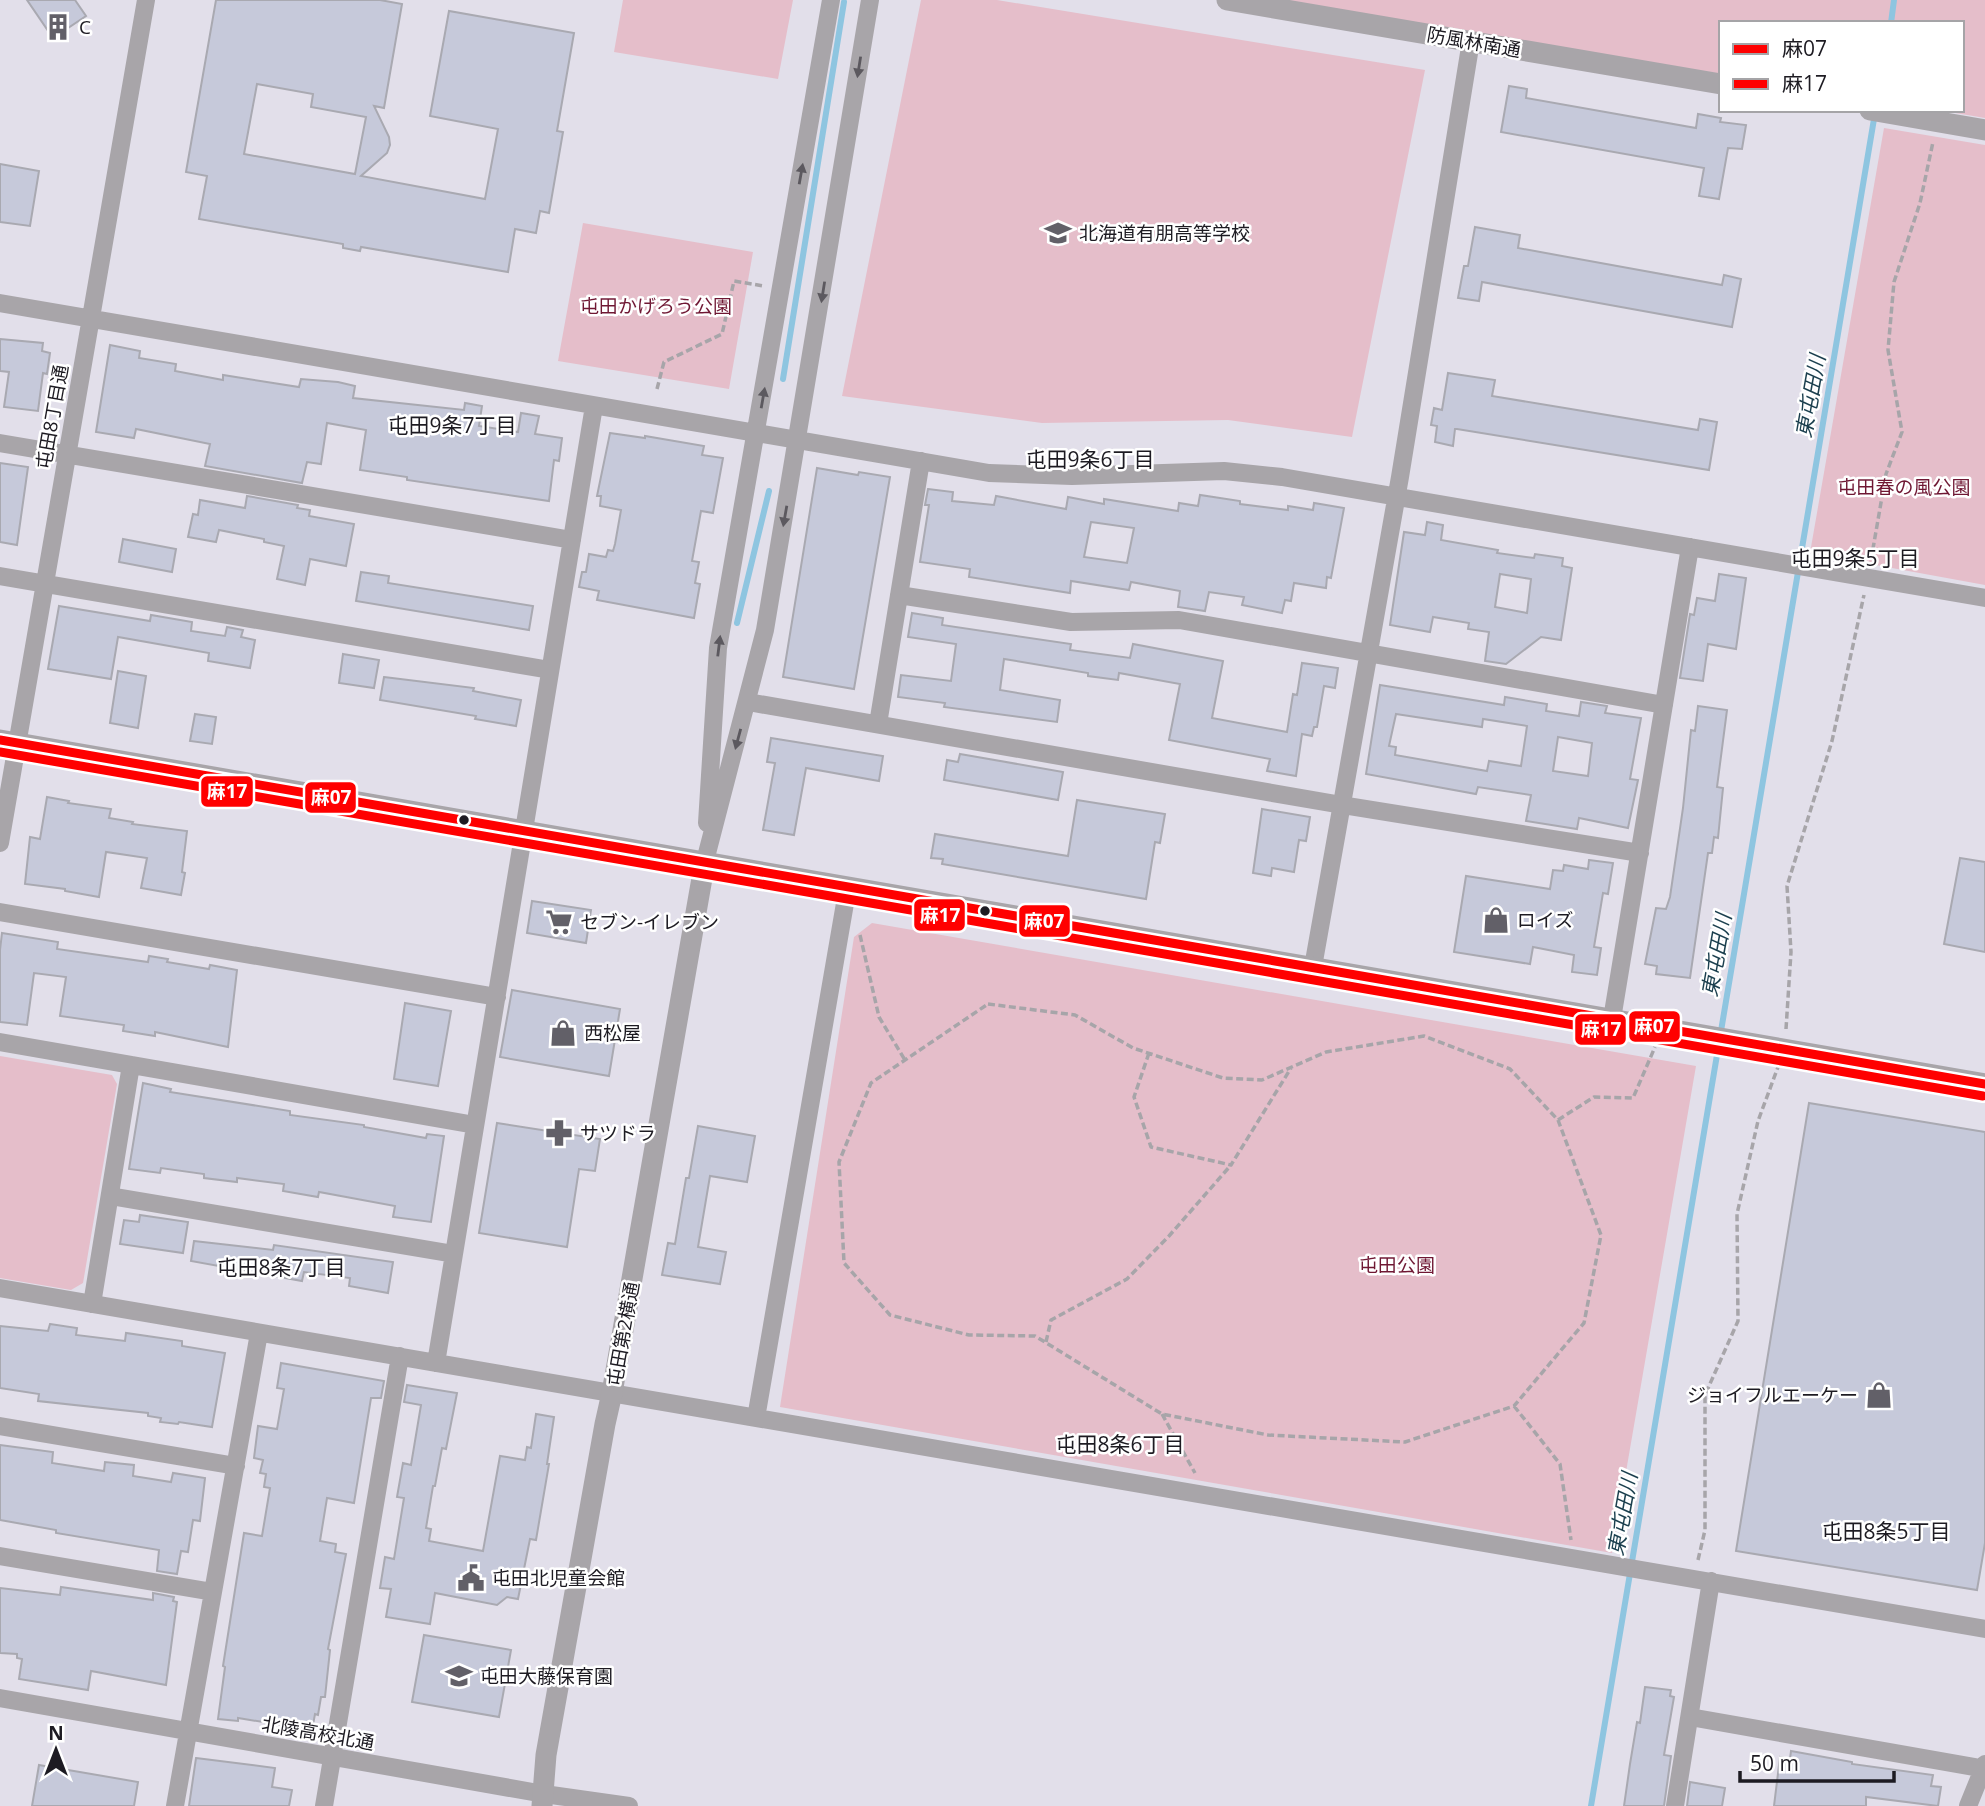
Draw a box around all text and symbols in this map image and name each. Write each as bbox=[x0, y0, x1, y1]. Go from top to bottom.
building icon: C bbox=[43, 12, 73, 42]
place label: C bbox=[79, 14, 91, 40]
street label: 防風林南通 bbox=[1425, 21, 1523, 63]
legend bbox=[1719, 21, 1964, 112]
text: 麻07 bbox=[1782, 34, 1827, 62]
one-way arrow bbox=[853, 56, 864, 78]
text: 麻17 bbox=[1782, 69, 1827, 97]
one-way arrow bbox=[796, 163, 807, 185]
school or university icon: 北海道有朋高等学校 bbox=[1043, 218, 1073, 248]
place label: 北海道有朋高等学校 bbox=[1079, 220, 1250, 246]
one-way arrow bbox=[817, 281, 828, 303]
park label: 屯田かげろう公園 bbox=[580, 293, 732, 319]
water label: 東屯田川 bbox=[1789, 350, 1831, 440]
street label: 屯田8丁目通 bbox=[30, 363, 74, 471]
one-way arrow bbox=[757, 387, 768, 409]
district label: 屯田9条7丁目 bbox=[387, 411, 517, 439]
district label: 屯田9条6丁目 bbox=[1025, 445, 1155, 473]
park label: 屯田春の風公園 bbox=[1837, 474, 1971, 500]
one-way arrow bbox=[779, 505, 790, 527]
district label: 屯田9条5丁目 bbox=[1790, 544, 1920, 572]
one-way arrow bbox=[714, 635, 725, 657]
one-way arrow bbox=[732, 728, 743, 750]
line badge: 麻17 bbox=[200, 775, 254, 808]
text: 麻17 bbox=[207, 778, 247, 804]
line badge: 麻07 bbox=[304, 781, 357, 814]
text: 麻07 bbox=[311, 784, 351, 810]
unlabelled marker bbox=[457, 813, 471, 827]
line badge: 麻17 bbox=[913, 898, 966, 932]
text: 麻17 bbox=[920, 902, 960, 928]
unlabelled marker bbox=[978, 904, 992, 918]
line badge: 麻07 bbox=[1018, 904, 1071, 938]
shop icon: ロイズ bbox=[1481, 905, 1511, 935]
supermarket icon: セブン-イレブン bbox=[544, 907, 574, 937]
place label: ロイズ bbox=[1517, 907, 1573, 933]
text: 麻07 bbox=[1024, 908, 1064, 934]
place label: セブン-イレブン bbox=[580, 909, 719, 935]
water label: 東屯田川 bbox=[1695, 909, 1737, 999]
line badge: 麻07 bbox=[1628, 1010, 1681, 1043]
line badge: 麻17 bbox=[1574, 1013, 1627, 1046]
text: 麻07 bbox=[1634, 1013, 1674, 1039]
text: 麻17 bbox=[1581, 1016, 1621, 1042]
shop icon: 西松屋 bbox=[548, 1018, 578, 1048]
place label: 西松屋 bbox=[584, 1020, 641, 1046]
pharmacy icon: サツドラ bbox=[544, 1118, 574, 1148]
place label: サツドラ bbox=[580, 1120, 656, 1146]
park label: 屯田公園 bbox=[1359, 1252, 1435, 1278]
district label: 屯田8条7丁目 bbox=[216, 1253, 346, 1281]
street label: 屯田第2横通 bbox=[601, 1280, 645, 1388]
shop icon: ジョイフルエーケー bbox=[1864, 1380, 1894, 1410]
place label: ジョイフルエーケー bbox=[1687, 1382, 1858, 1408]
district label: 屯田8条6丁目 bbox=[1055, 1430, 1185, 1458]
water label: 東屯田川 bbox=[1601, 1468, 1643, 1558]
district label: 屯田8条5丁目 bbox=[1821, 1517, 1951, 1545]
public building icon: 屯田北児童会館 bbox=[456, 1563, 486, 1593]
place label: 屯田北児童会館 bbox=[492, 1565, 625, 1591]
school or university icon: 屯田大藤保育園 bbox=[444, 1661, 474, 1691]
place label: 屯田大藤保育園 bbox=[480, 1663, 613, 1689]
street label: 北陵高校北通 bbox=[260, 1710, 376, 1756]
north arrow bbox=[21, 1715, 91, 1785]
text: N bbox=[48, 1720, 64, 1746]
scale bar bbox=[1740, 1740, 1894, 1784]
text: 50 m bbox=[1750, 1749, 1799, 1777]

